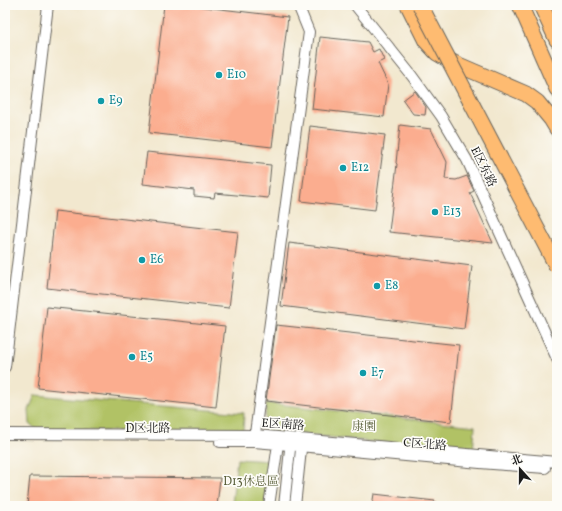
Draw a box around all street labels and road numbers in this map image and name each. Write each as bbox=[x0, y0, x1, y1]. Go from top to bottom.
street label: E区东路 bbox=[466, 144, 500, 190]
street label: E区南路 bbox=[261, 416, 305, 434]
street label: D区北路 bbox=[126, 421, 170, 437]
street label: C区北路 bbox=[402, 435, 448, 455]

